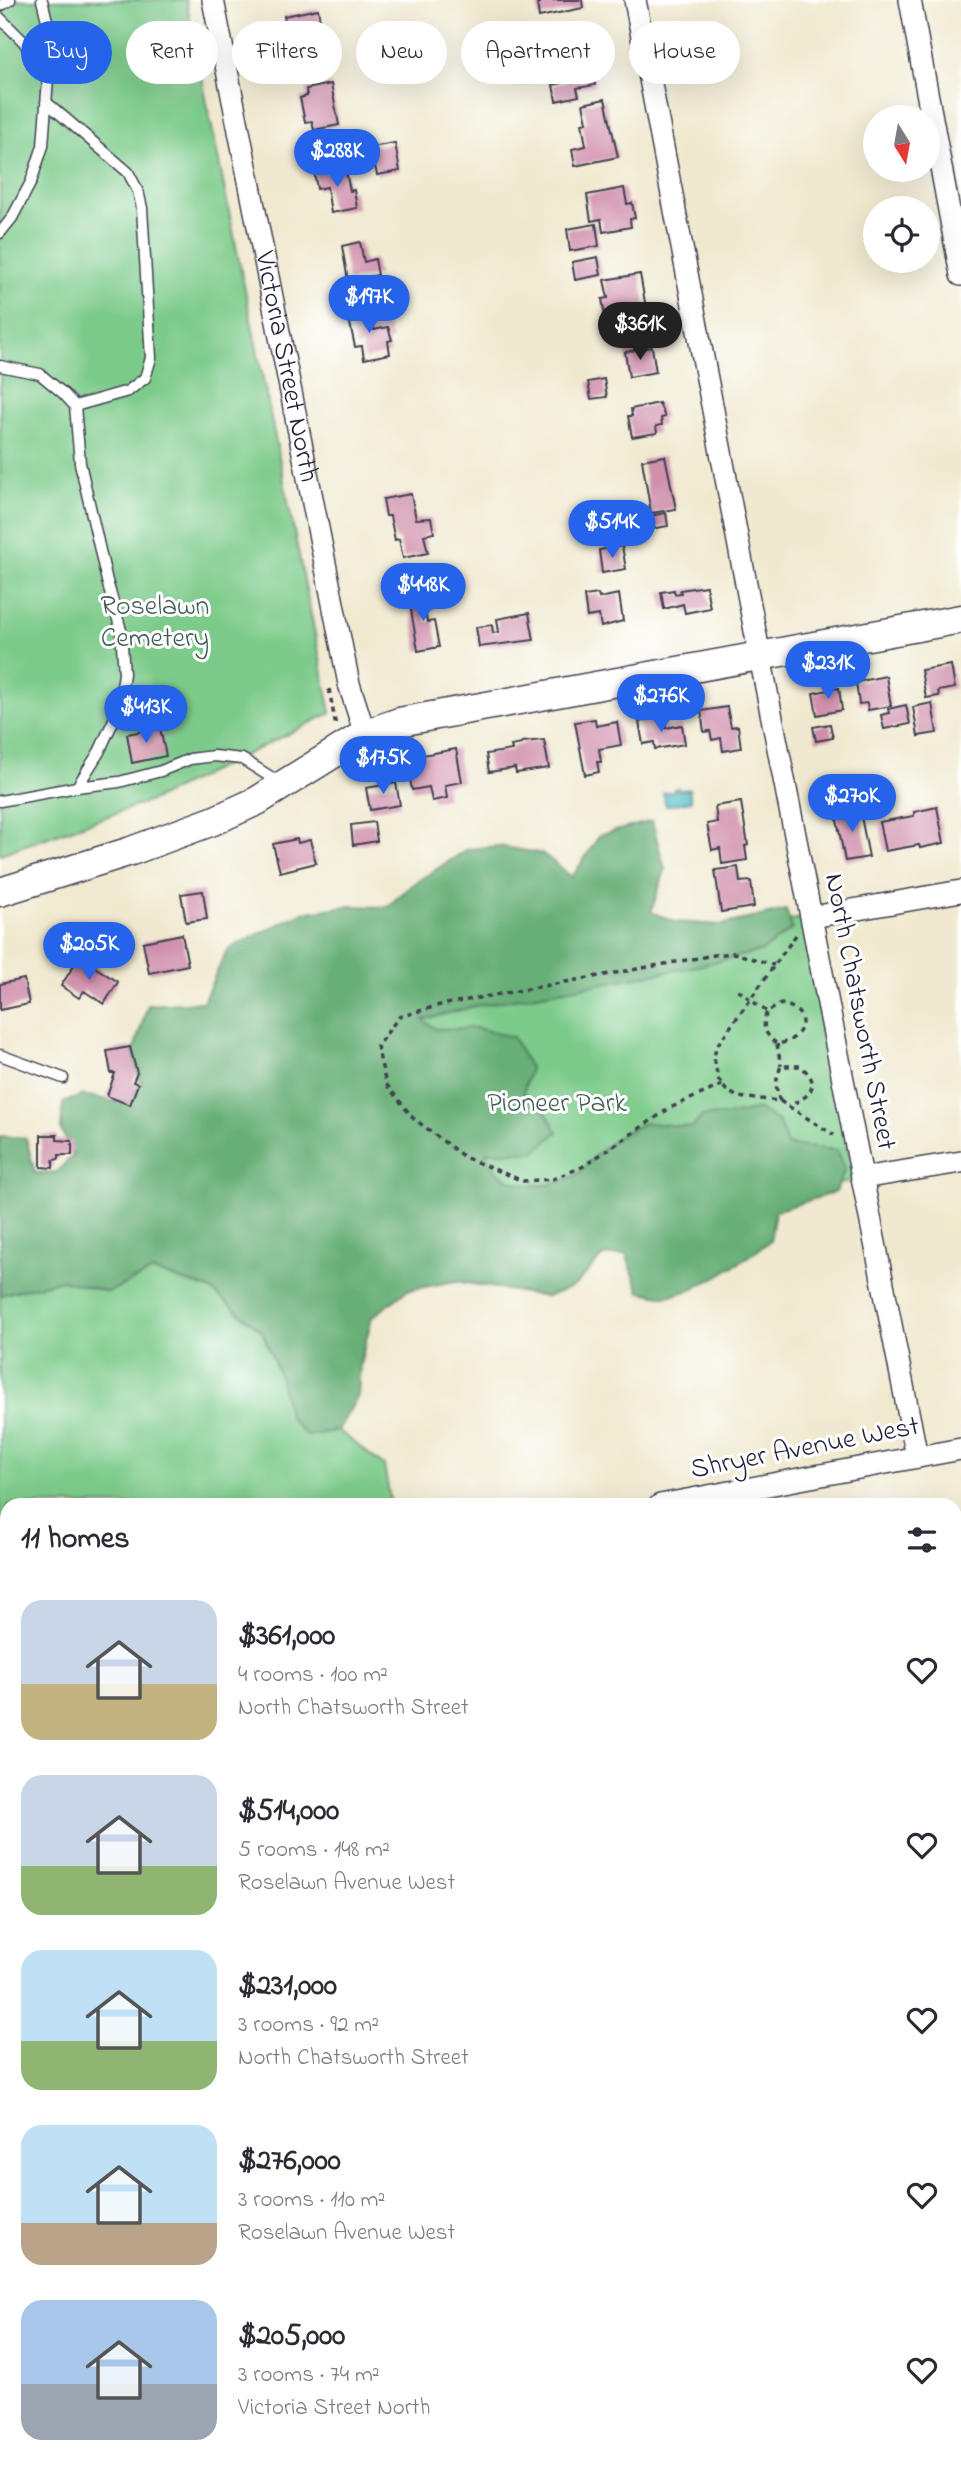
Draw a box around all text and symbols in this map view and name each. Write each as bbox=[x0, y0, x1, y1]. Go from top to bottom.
chip: Buy bbox=[21, 21, 112, 84]
chip: Rent bbox=[126, 21, 218, 84]
chip: Filters bbox=[232, 21, 342, 84]
chip: New bbox=[356, 21, 447, 84]
chip: Apartment bbox=[461, 21, 615, 84]
chip: House bbox=[629, 21, 740, 84]
north arrow bbox=[863, 105, 940, 182]
map controls bbox=[863, 105, 940, 273]
pin: $288K bbox=[288, 130, 386, 189]
text: $288K bbox=[310, 135, 364, 168]
button: locate bbox=[863, 196, 940, 273]
street label: Victoria Street North bbox=[243, 247, 329, 486]
pin: $197K bbox=[320, 276, 418, 335]
text: $197K bbox=[345, 281, 393, 314]
pin: $361K bbox=[591, 302, 689, 362]
text: $361K bbox=[614, 308, 666, 341]
pin: $514K bbox=[563, 500, 661, 560]
text: $514K bbox=[584, 506, 640, 539]
pin: $448K bbox=[374, 564, 472, 623]
text: $448K bbox=[397, 569, 449, 602]
park label: Roselawn Cemetery bbox=[101, 587, 209, 660]
pin: $231K bbox=[779, 642, 877, 701]
text: $231K bbox=[801, 647, 855, 680]
pin: $276K bbox=[612, 674, 710, 734]
text: $276K bbox=[633, 680, 689, 713]
pin: $413K bbox=[97, 686, 195, 745]
text: $413K bbox=[120, 691, 172, 724]
pin: $175K bbox=[334, 736, 432, 796]
text: $175K bbox=[355, 742, 411, 775]
pin: $270K bbox=[803, 774, 901, 834]
text: $270K bbox=[824, 780, 880, 813]
street label: North Chatsworth Street bbox=[812, 870, 906, 1154]
pin: $205K bbox=[40, 922, 138, 982]
text: $205K bbox=[59, 928, 119, 961]
park label: Pioneer Park bbox=[487, 1084, 627, 1125]
street label: Shryer Avenue West bbox=[687, 1407, 923, 1491]
text: 11 homes bbox=[21, 1518, 129, 1562]
icon: filters bbox=[903, 1521, 941, 1559]
text: $361,000 bbox=[238, 1615, 335, 1659]
icon: home bbox=[77, 1628, 161, 1712]
icon: heart bbox=[903, 1651, 941, 1689]
text: 4 rooms · 100 m² bbox=[238, 1659, 388, 1692]
text: North Chatsworth Street bbox=[238, 1692, 469, 1725]
text: $514,000 bbox=[238, 1790, 339, 1834]
icon: home bbox=[77, 1803, 161, 1887]
icon: heart bbox=[903, 1826, 941, 1864]
text: 5 rooms · 148 m² bbox=[238, 1834, 390, 1867]
text: Roselawn Avenue West bbox=[238, 1867, 455, 1900]
text: $231,000 bbox=[238, 1965, 337, 2009]
icon: home bbox=[77, 1978, 161, 2062]
icon: heart bbox=[903, 2001, 941, 2039]
text: 3 rooms · 92 m² bbox=[238, 2009, 379, 2042]
text: North Chatsworth Street bbox=[238, 2042, 469, 2075]
text: $276,000 bbox=[238, 2140, 341, 2184]
icon: home bbox=[77, 2153, 161, 2237]
icon: heart bbox=[903, 2176, 941, 2214]
text: 3 rooms · 110 m² bbox=[238, 2184, 385, 2217]
text: Roselawn Avenue West bbox=[238, 2217, 455, 2250]
text: $205,000 bbox=[238, 2315, 345, 2359]
icon: home bbox=[77, 2328, 161, 2412]
icon: heart bbox=[903, 2351, 941, 2389]
text: 3 rooms · 74 m² bbox=[238, 2359, 380, 2392]
text: Victoria Street North bbox=[238, 2392, 430, 2425]

